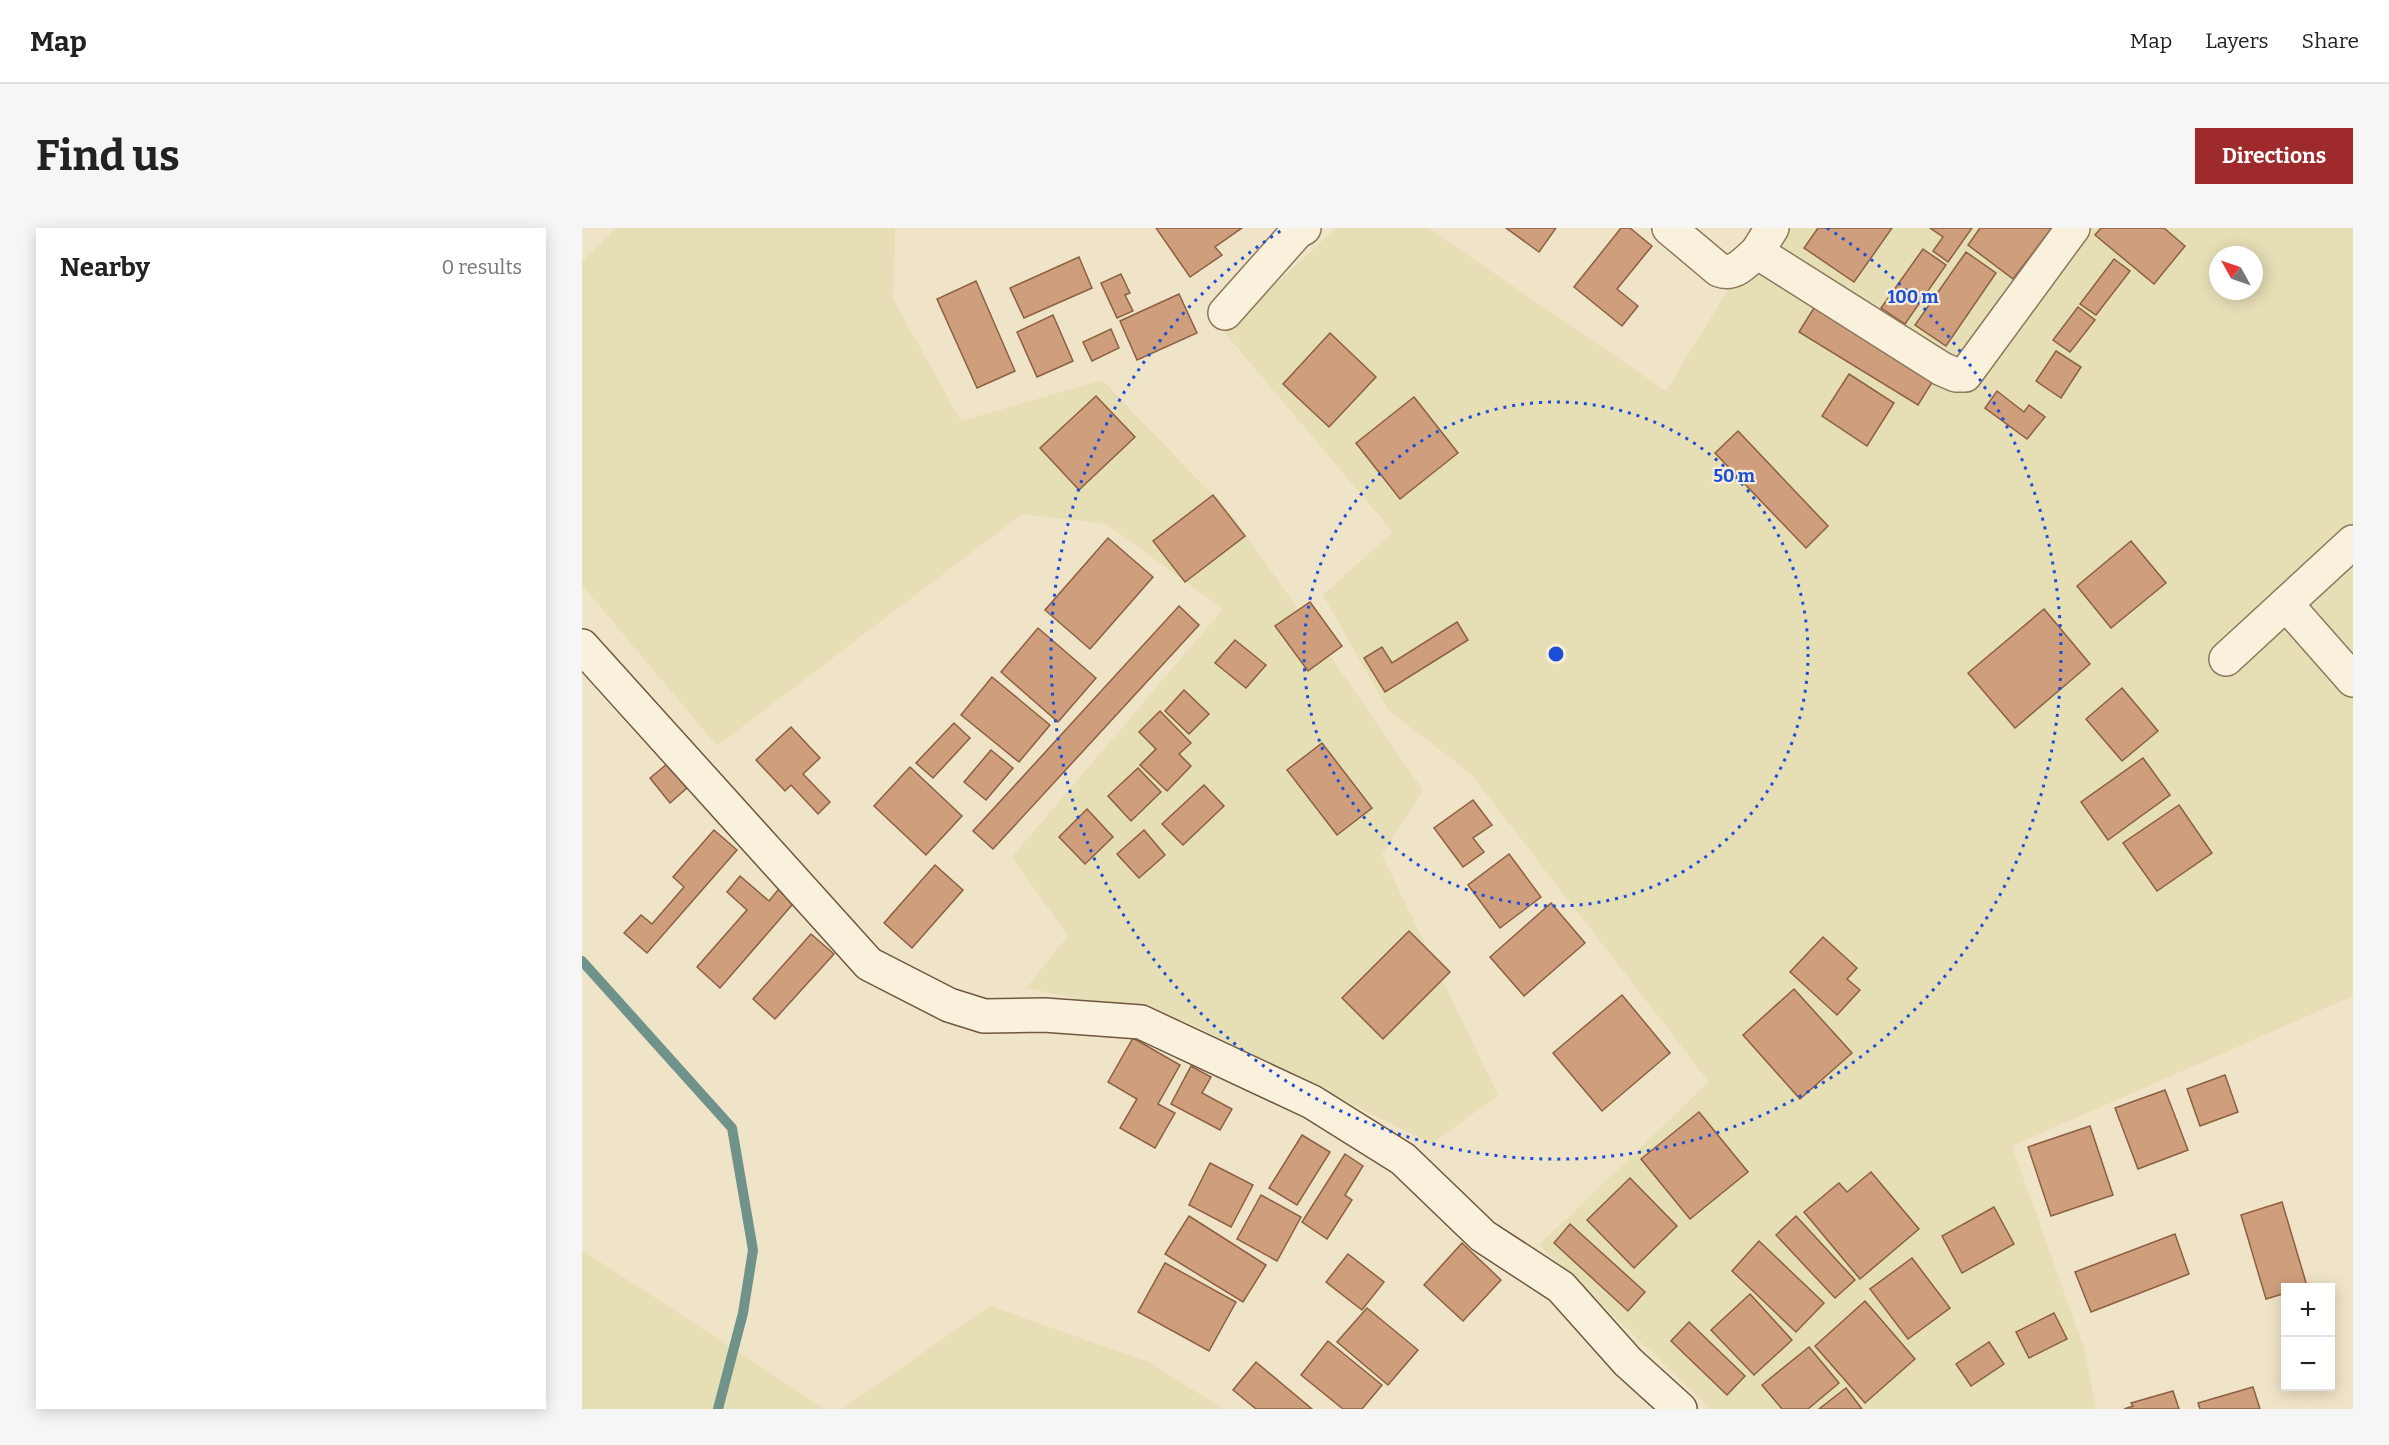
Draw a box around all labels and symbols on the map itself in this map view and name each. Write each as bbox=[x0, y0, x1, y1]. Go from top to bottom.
north arrow bbox=[2209, 246, 2263, 300]
text: 100 m bbox=[1887, 286, 1939, 308]
text: 50 m bbox=[1713, 465, 1755, 487]
centre of rings bbox=[1546, 644, 1566, 664]

